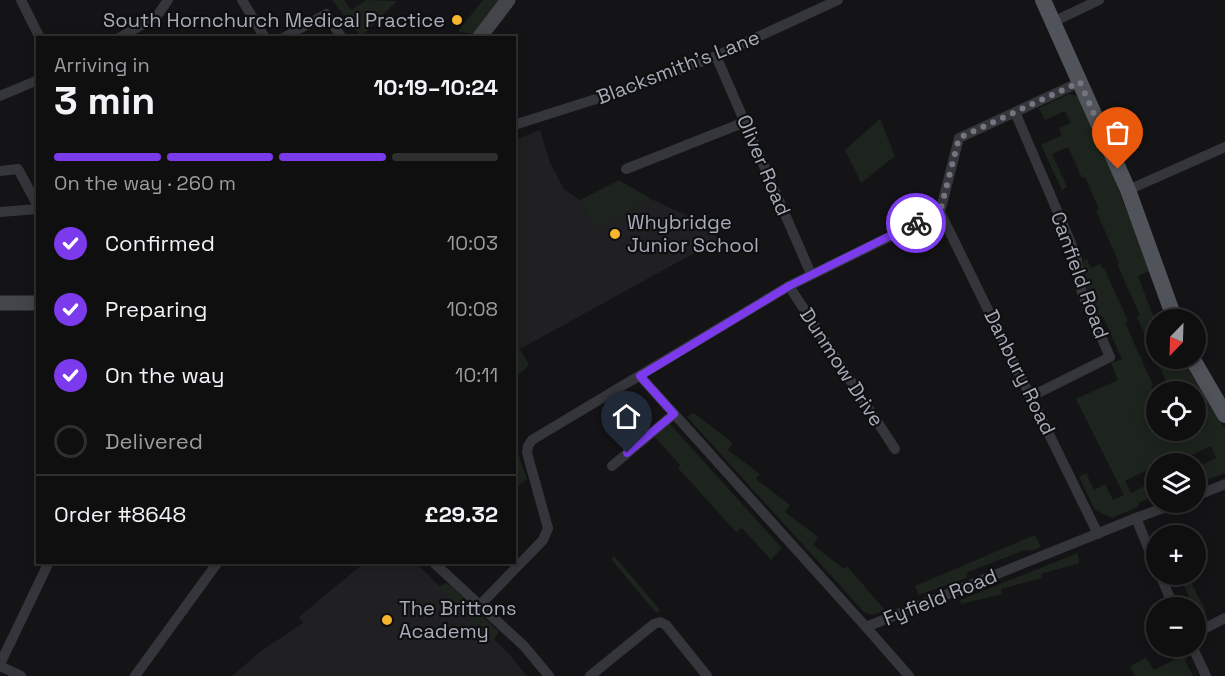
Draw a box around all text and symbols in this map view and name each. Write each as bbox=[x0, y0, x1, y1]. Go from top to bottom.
place label: South Hornchurch Medical Practice bbox=[103, 7, 445, 33]
marker: South Hornchurch Medical Practice bbox=[450, 13, 464, 27]
street label: Blacksmith's Lane bbox=[593, 24, 763, 110]
text: Arriving in bbox=[54, 52, 150, 78]
text: 10:19–10:24 bbox=[373, 73, 498, 101]
text: 3 min bbox=[54, 76, 155, 125]
pin bbox=[1092, 107, 1143, 169]
street label: Oliver Road bbox=[731, 111, 797, 219]
icon: bag bbox=[1101, 116, 1134, 149]
text: On the way · 260 m bbox=[54, 170, 236, 196]
courier bbox=[886, 193, 946, 253]
icon: bike bbox=[900, 207, 933, 240]
street label: Canfield Road bbox=[1045, 208, 1115, 342]
place label: Whybridge Junior School bbox=[627, 209, 759, 258]
icon: check bbox=[54, 227, 87, 260]
marker: Whybridge Junior School bbox=[608, 227, 622, 241]
text: Confirmed bbox=[105, 229, 215, 257]
text: 10:03 bbox=[447, 230, 498, 256]
icon: check bbox=[54, 293, 87, 326]
text: Preparing bbox=[105, 295, 207, 323]
text: 10:08 bbox=[446, 296, 498, 322]
street label: Dunmow Drive bbox=[794, 303, 890, 431]
street label: Danbury Road bbox=[978, 305, 1062, 439]
north arrow bbox=[1146, 309, 1206, 369]
map controls bbox=[1146, 309, 1206, 657]
icon: check bbox=[54, 359, 87, 392]
text: On the way bbox=[105, 361, 224, 389]
text: 10:11 bbox=[455, 362, 498, 388]
button: locate bbox=[1146, 381, 1206, 441]
pin bbox=[601, 391, 652, 453]
icon: home bbox=[610, 400, 643, 433]
text: Delivered bbox=[105, 427, 203, 455]
button: layers bbox=[1146, 453, 1206, 513]
text: Order #8648 bbox=[54, 500, 186, 528]
text: £29.32 bbox=[425, 500, 498, 528]
button: + bbox=[1146, 525, 1206, 585]
street label: Fyfield Road bbox=[879, 562, 1001, 632]
place label: The Brittons Academy bbox=[399, 595, 516, 644]
button: − bbox=[1146, 597, 1206, 657]
marker: The Brittons Academy bbox=[380, 613, 394, 627]

